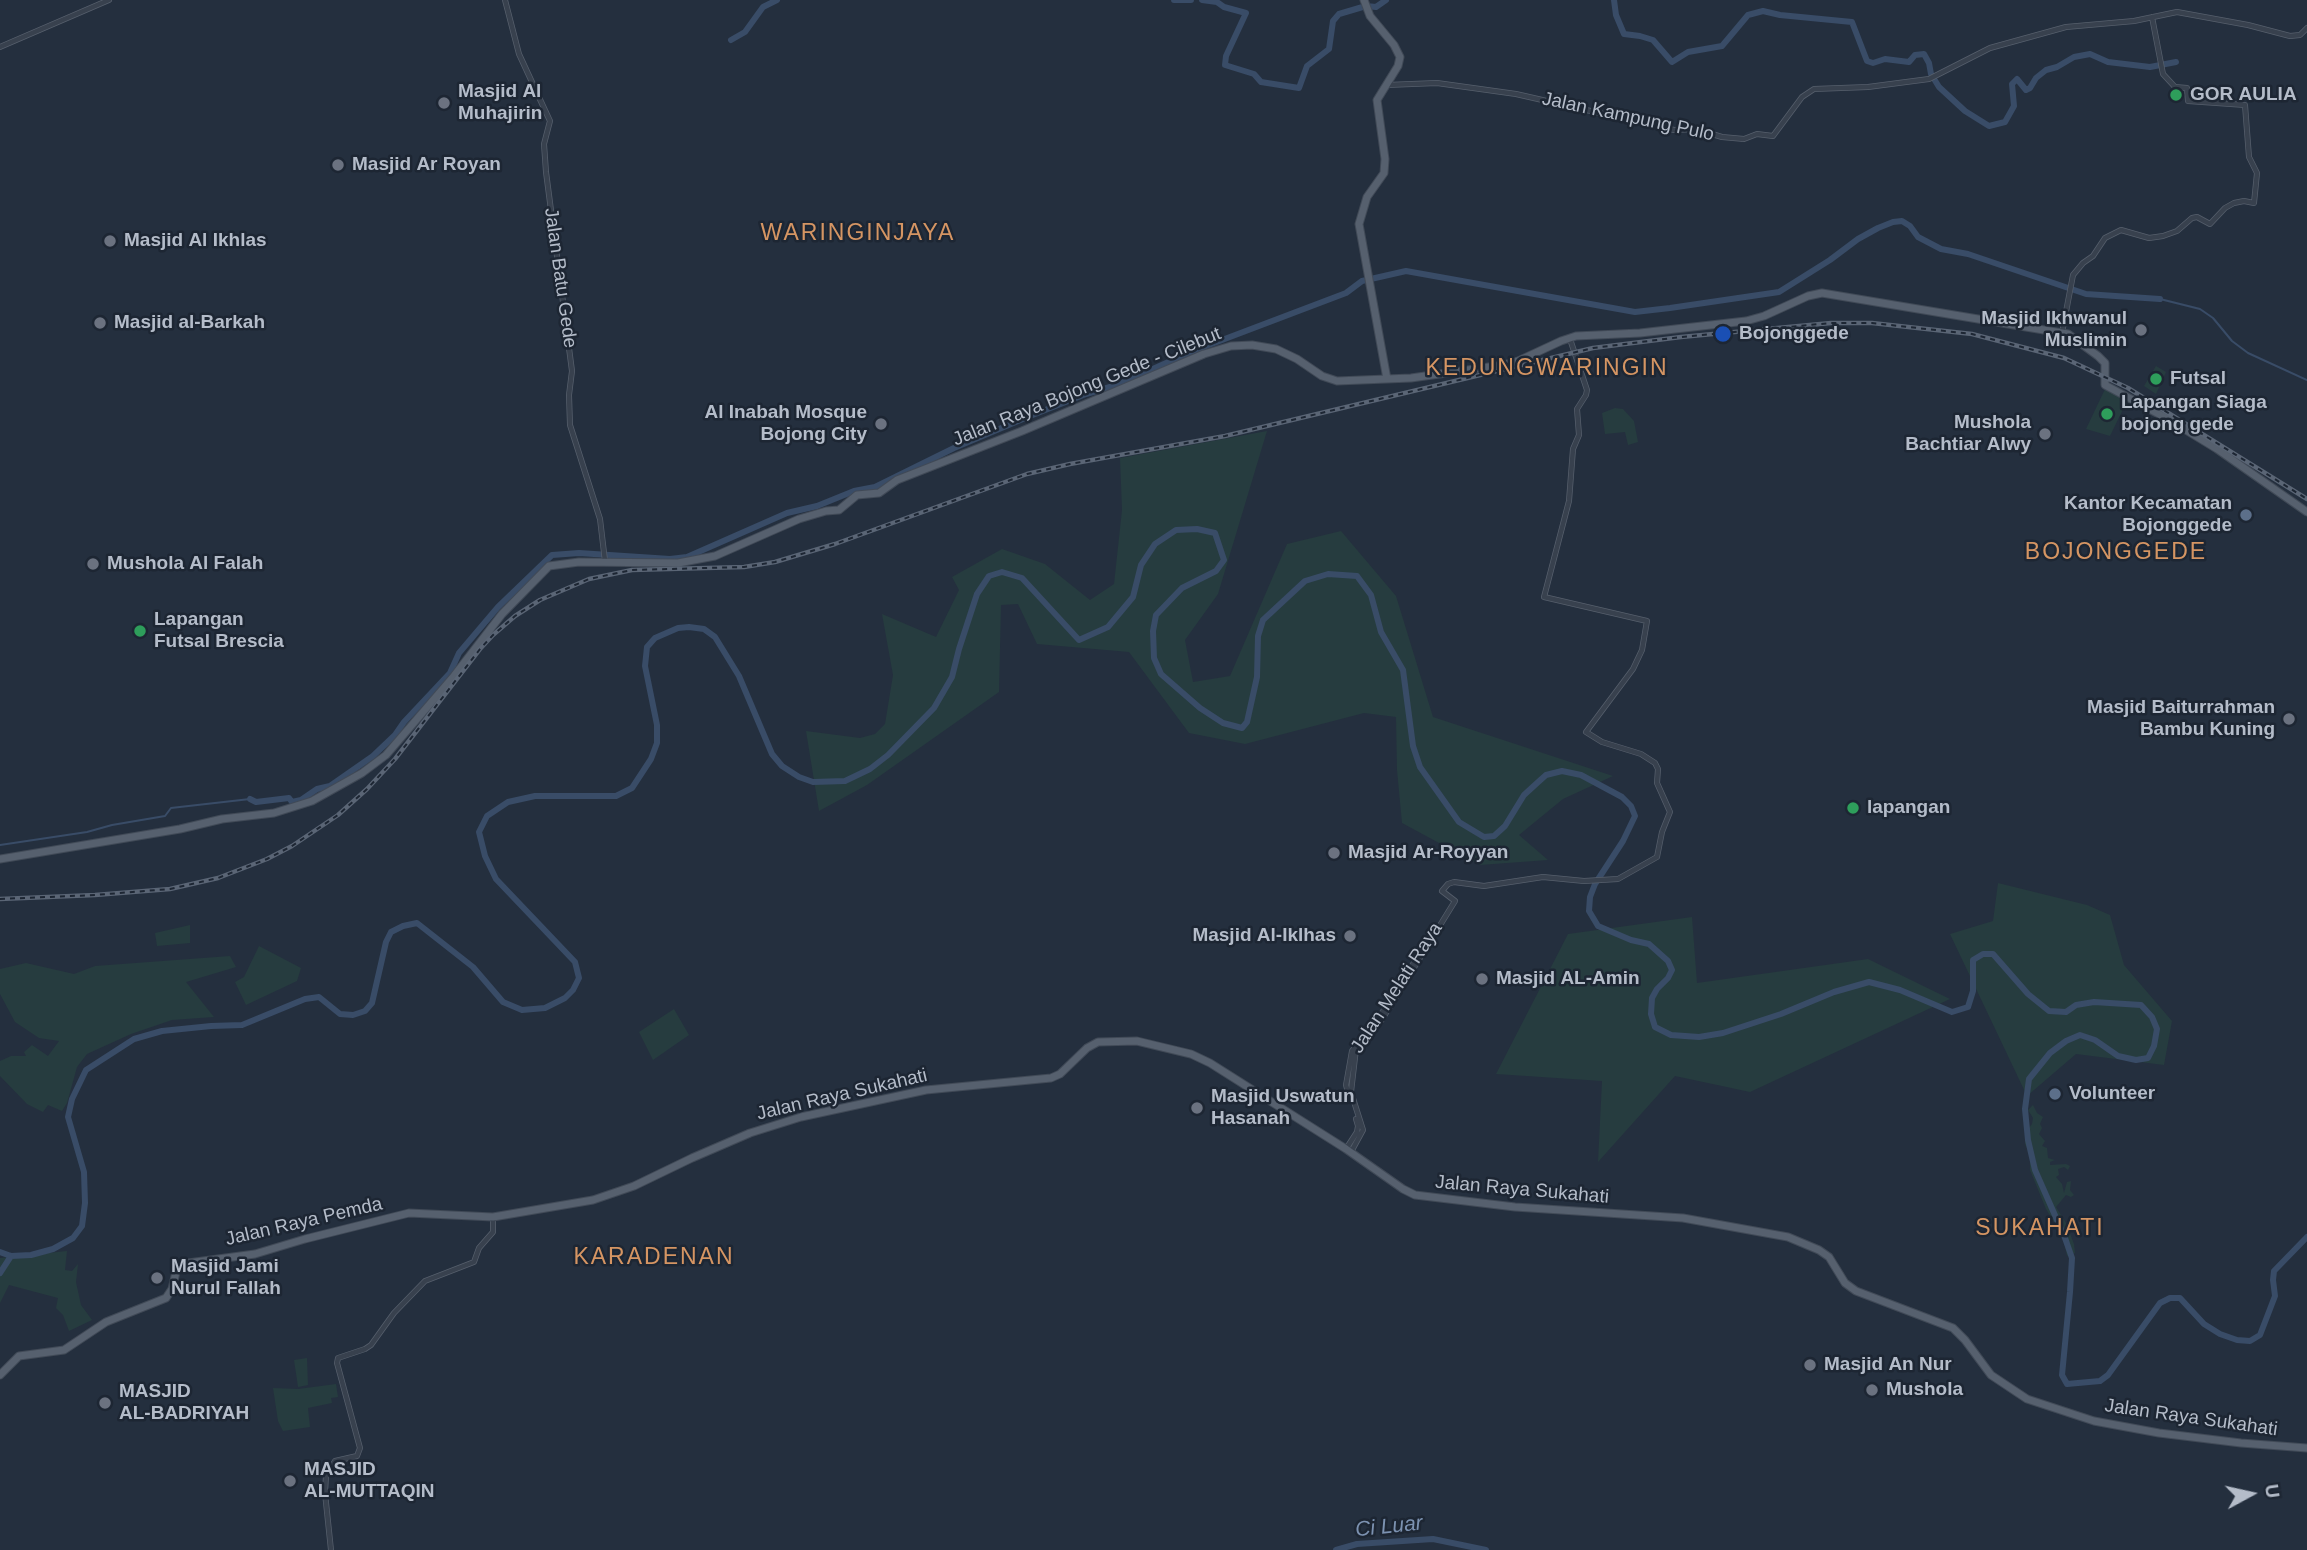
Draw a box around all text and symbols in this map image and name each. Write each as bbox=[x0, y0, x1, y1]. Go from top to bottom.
place label: Masjid Al Muhajirin bbox=[458, 81, 542, 125]
place label: GOR AULIA bbox=[2190, 84, 2297, 106]
marker: GOR AULIA bbox=[2168, 87, 2184, 103]
street label: Jalan Kampung Pulo bbox=[1540, 88, 1716, 146]
marker: Masjid Al Muhajirin bbox=[436, 95, 452, 111]
place label: Masjid Ar Royan bbox=[352, 154, 501, 176]
marker: Masjid Ar Royan bbox=[330, 157, 346, 173]
street label: Jalan Batu Gede bbox=[539, 206, 581, 350]
district label: WARINGINJAYA bbox=[762, 220, 954, 248]
place label: Masjid Al Ikhlas bbox=[124, 230, 267, 252]
marker: Masjid Al Ikhlas bbox=[102, 233, 118, 249]
place label: Masjid Ikhwanul Muslimin bbox=[1981, 308, 2127, 352]
place label: Masjid al-Barkah bbox=[114, 312, 265, 334]
marker: Masjid al-Barkah bbox=[92, 315, 108, 331]
marker: Masjid Ikhwanul Muslimin bbox=[2133, 322, 2149, 338]
street label: Jalan Raya Bojong Gede - Cilebut bbox=[950, 323, 1224, 451]
place label: Bojonggede bbox=[1739, 323, 1849, 345]
marker: Bojonggede bbox=[1713, 324, 1733, 344]
district label: KEDUNGWARINGIN bbox=[1427, 355, 1667, 383]
place label: Futsal bbox=[2170, 368, 2226, 390]
marker: Futsal bbox=[2148, 371, 2164, 387]
place label: Lapangan Siaga bojong gede bbox=[2121, 392, 2267, 436]
place label: Al Inabah Mosque Bojong City bbox=[704, 402, 867, 446]
marker: Lapangan Siaga bojong gede bbox=[2099, 406, 2115, 422]
place label: Mushola Bachtiar Alwy bbox=[1905, 412, 2031, 456]
marker: Al Inabah Mosque Bojong City bbox=[873, 416, 889, 432]
marker: Mushola Bachtiar Alwy bbox=[2037, 426, 2053, 442]
place label: Kantor Kecamatan Bojonggede bbox=[2064, 493, 2232, 537]
marker: Kantor Kecamatan Bojonggede bbox=[2238, 507, 2254, 523]
district label: BOJONGGEDE bbox=[2026, 539, 2206, 567]
place label: Mushola Al Falah bbox=[107, 553, 263, 575]
marker: Mushola Al Falah bbox=[85, 556, 101, 572]
place label: Lapangan Futsal Brescia bbox=[154, 609, 284, 653]
marker: Lapangan Futsal Brescia bbox=[132, 623, 148, 639]
place label: Masjid Baiturrahman Bambu Kuning bbox=[2087, 697, 2275, 741]
marker: Masjid Baiturrahman Bambu Kuning bbox=[2281, 711, 2297, 727]
place label: lapangan bbox=[1867, 797, 1950, 819]
marker: lapangan bbox=[1845, 800, 1861, 816]
place label: Masjid Ar-Royyan bbox=[1348, 842, 1508, 864]
marker: Masjid Ar-Royyan bbox=[1326, 845, 1342, 861]
street label: Jalan Melati Raya bbox=[1346, 918, 1448, 1058]
place label: Masjid Al-Iklhas bbox=[1192, 925, 1336, 947]
marker: Masjid Al-Iklhas bbox=[1342, 928, 1358, 944]
place label: Masjid AL-Amin bbox=[1496, 968, 1640, 990]
marker: Masjid AL-Amin bbox=[1474, 971, 1490, 987]
street label: Jalan Raya Sukahati bbox=[755, 1064, 929, 1126]
place label: Volunteer bbox=[2069, 1083, 2155, 1105]
place label: Masjid Uswatun Hasanah bbox=[1211, 1086, 1355, 1130]
marker: Volunteer bbox=[2047, 1086, 2063, 1102]
marker: Masjid Uswatun Hasanah bbox=[1189, 1100, 1205, 1116]
street label: Jalan Raya Sukahati bbox=[1434, 1171, 1610, 1209]
street label: Jalan Raya Pemda bbox=[223, 1193, 385, 1251]
district label: SUKAHATI bbox=[1976, 1215, 2104, 1243]
district label: KARADENAN bbox=[575, 1244, 733, 1272]
place label: Masjid Jami Nurul Fallah bbox=[171, 1256, 281, 1300]
marker: Masjid Jami Nurul Fallah bbox=[149, 1270, 165, 1286]
place label: Masjid An Nur bbox=[1824, 1354, 1952, 1376]
marker: Masjid An Nur bbox=[1802, 1357, 1818, 1373]
place label: Mushola bbox=[1886, 1379, 1963, 1401]
place label: MASJID AL-BADRIYAH bbox=[119, 1381, 249, 1425]
marker: Mushola bbox=[1864, 1382, 1880, 1398]
marker: MASJID AL-BADRIYAH bbox=[97, 1395, 113, 1411]
street label: Jalan Raya Sukahati bbox=[2103, 1395, 2279, 1441]
place label: MASJID AL-MUTTAQIN bbox=[304, 1459, 435, 1503]
north arrow bbox=[2216, 1459, 2286, 1529]
marker: MASJID AL-MUTTAQIN bbox=[282, 1473, 298, 1489]
text: U bbox=[2261, 1483, 2284, 1499]
water label: Ci Luar bbox=[1354, 1511, 1424, 1543]

